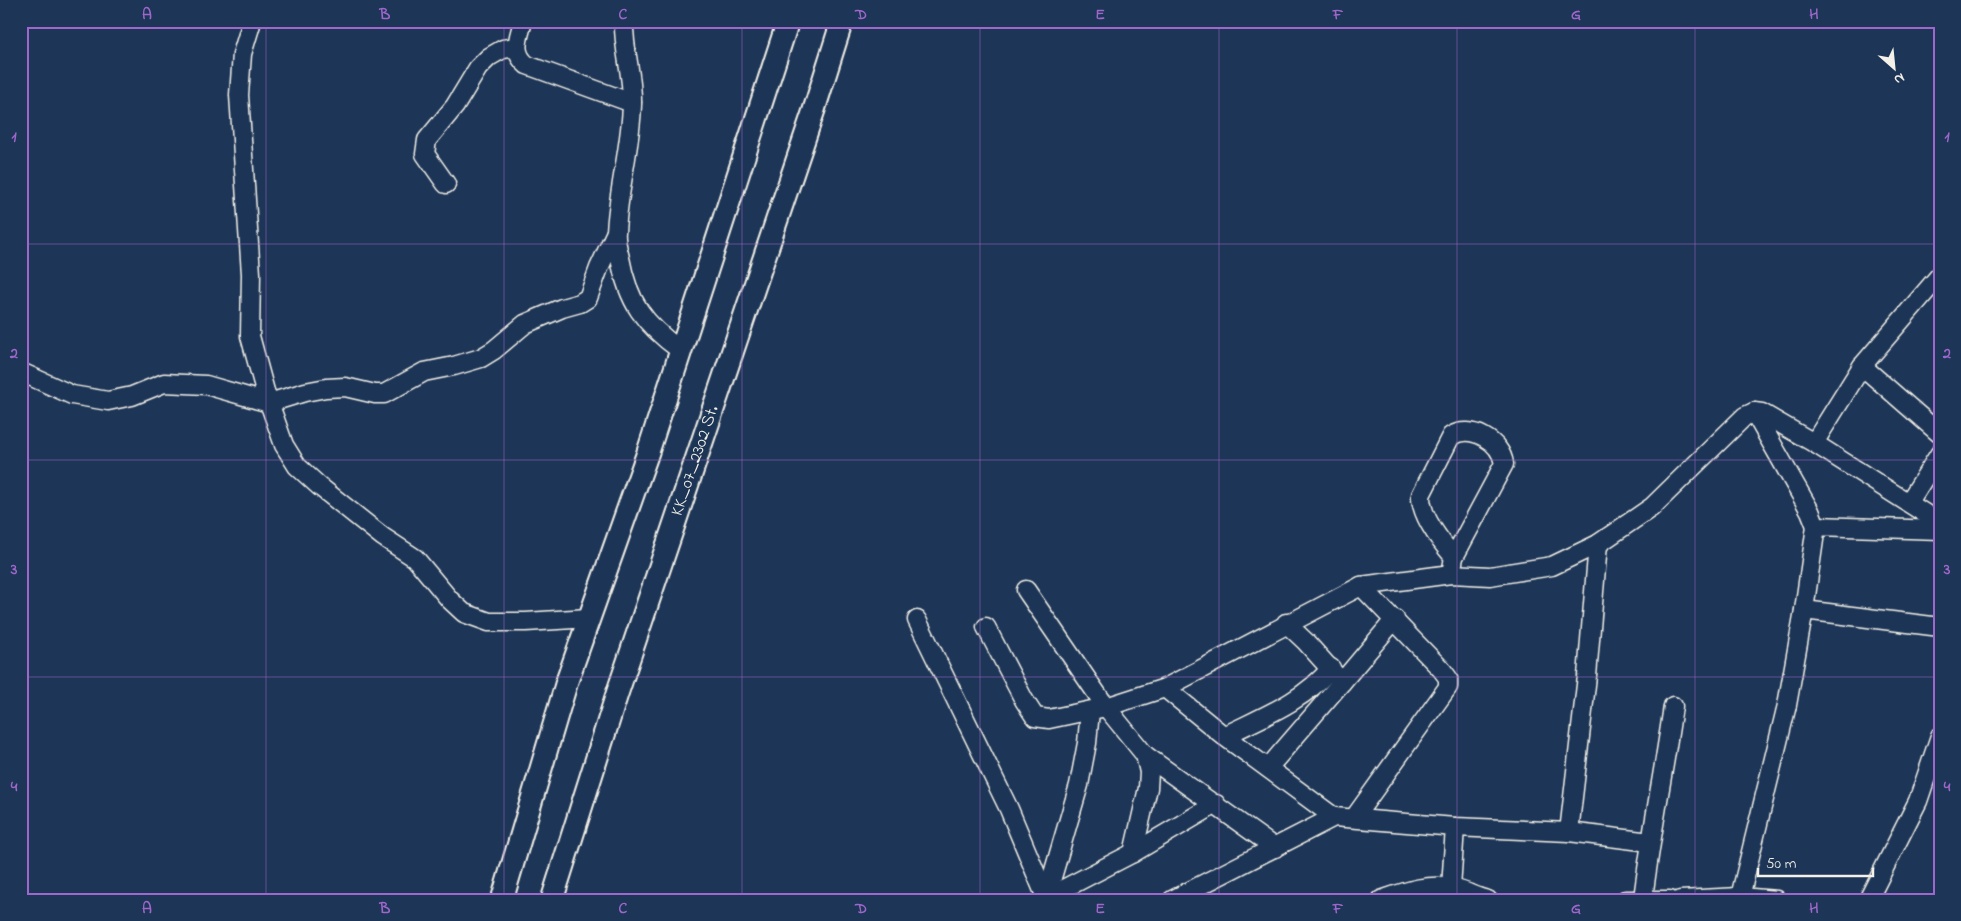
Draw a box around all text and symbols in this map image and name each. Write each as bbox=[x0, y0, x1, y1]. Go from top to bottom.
text: A bbox=[142, 3, 152, 27]
text: B bbox=[379, 3, 391, 27]
text: C bbox=[619, 3, 628, 27]
text: D bbox=[854, 3, 867, 27]
text: E bbox=[1095, 3, 1105, 27]
text: F bbox=[1332, 3, 1344, 27]
text: G bbox=[1571, 3, 1581, 27]
text: H bbox=[1809, 3, 1819, 27]
north arrow bbox=[1868, 42, 1918, 92]
text: N bbox=[1890, 67, 1908, 90]
text: 1 bbox=[11, 125, 17, 149]
text: 1 bbox=[1944, 125, 1950, 149]
text: 2 bbox=[9, 342, 18, 366]
text: 2 bbox=[1942, 342, 1951, 366]
street label: KK_07_2302 St. bbox=[665, 402, 726, 520]
text: 3 bbox=[10, 558, 18, 582]
text: 3 bbox=[1943, 558, 1951, 582]
text: 4 bbox=[10, 775, 18, 799]
text: 4 bbox=[1943, 775, 1951, 799]
scale bar bbox=[1758, 846, 1874, 878]
text: 50 m bbox=[1766, 853, 1797, 875]
text: A bbox=[142, 897, 152, 921]
text: B bbox=[379, 897, 391, 921]
text: C bbox=[619, 897, 628, 921]
text: D bbox=[854, 897, 867, 921]
text: E bbox=[1095, 897, 1105, 921]
text: F bbox=[1332, 897, 1344, 921]
text: G bbox=[1571, 897, 1581, 921]
text: H bbox=[1809, 897, 1819, 921]

